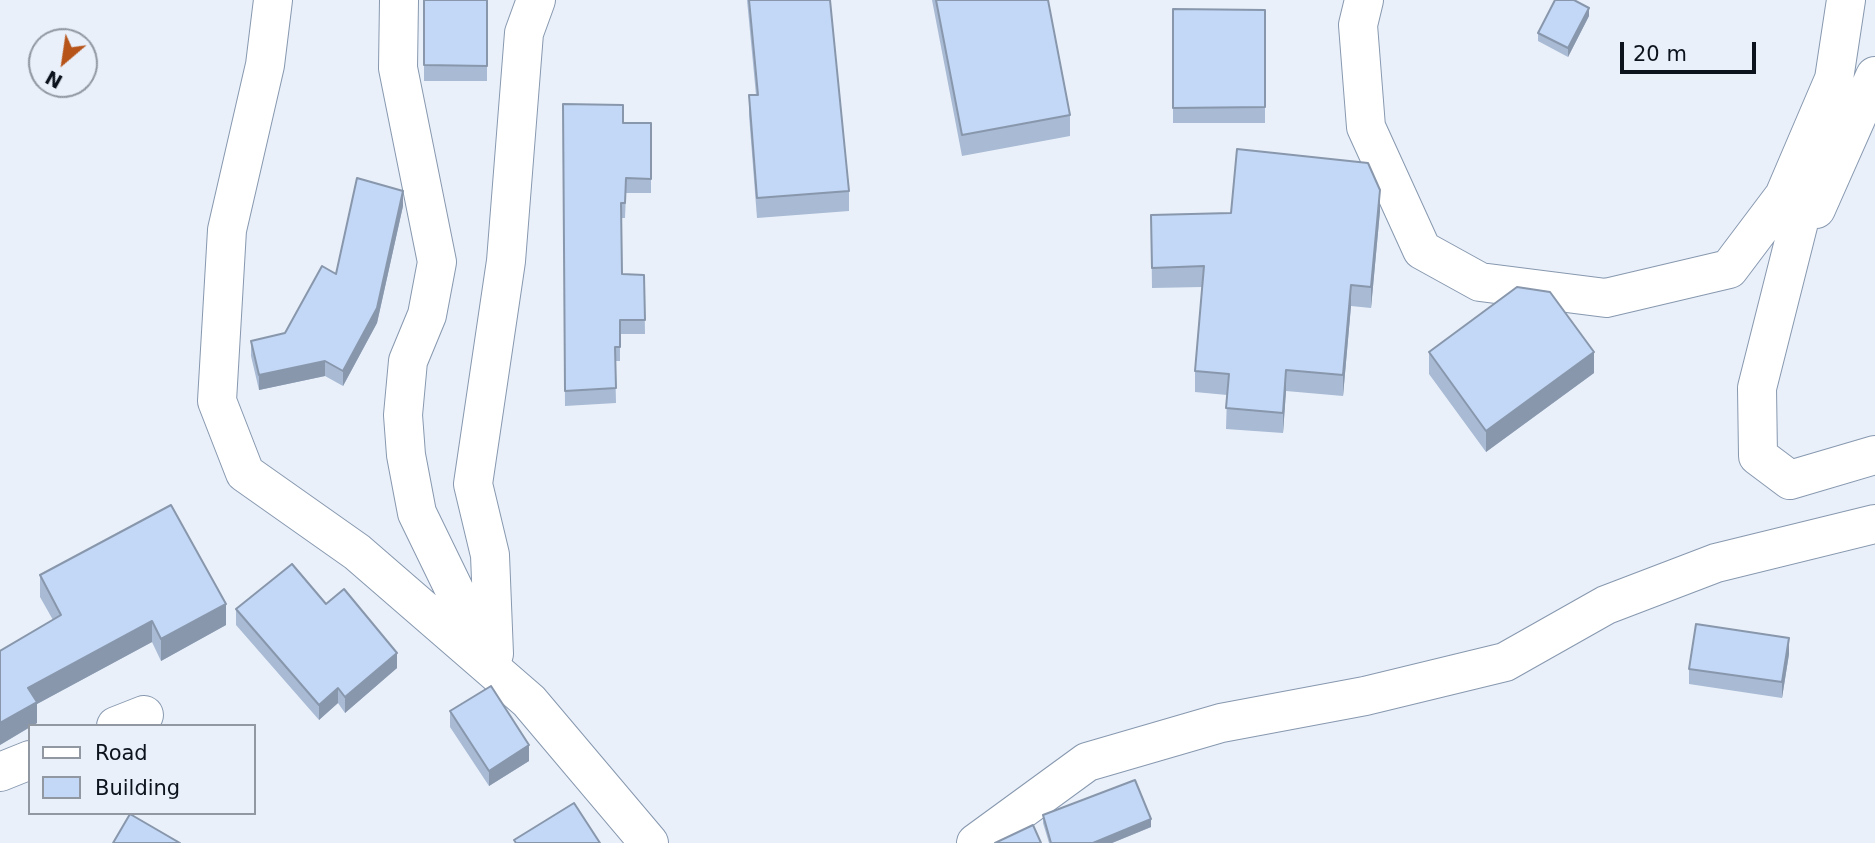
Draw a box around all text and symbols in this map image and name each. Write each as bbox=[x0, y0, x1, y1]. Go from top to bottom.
north arrow bbox=[28, 28, 98, 98]
scale bar bbox=[1623, 28, 1759, 72]
text: 20 m bbox=[1633, 42, 1687, 66]
text: N bbox=[41, 66, 66, 93]
legend bbox=[28, 724, 256, 815]
text: Road bbox=[95, 741, 148, 765]
text: Building bbox=[95, 776, 180, 800]

